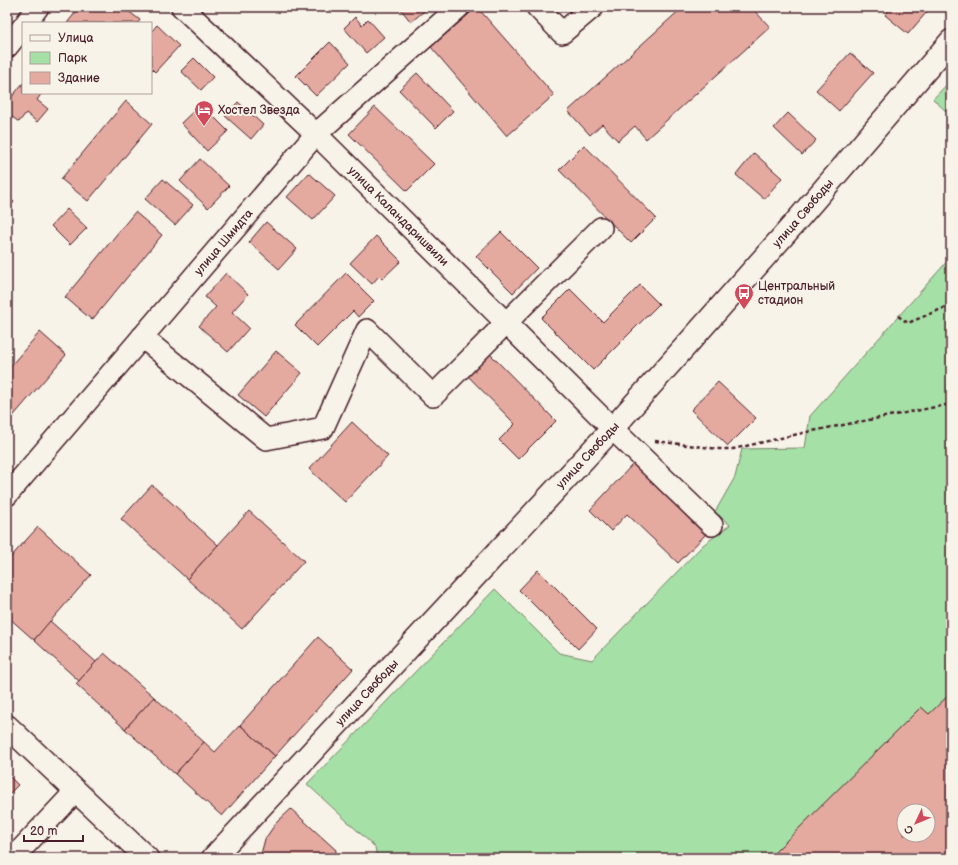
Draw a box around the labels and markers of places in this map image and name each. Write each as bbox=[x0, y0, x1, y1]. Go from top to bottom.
hotel icon: Хостел Звезда bbox=[193, 99, 215, 127]
place label: Хостел Звезда bbox=[218, 103, 300, 118]
place label: Центральный стадион bbox=[758, 279, 835, 308]
bus stop icon: Центральный стадион bbox=[733, 282, 755, 310]

